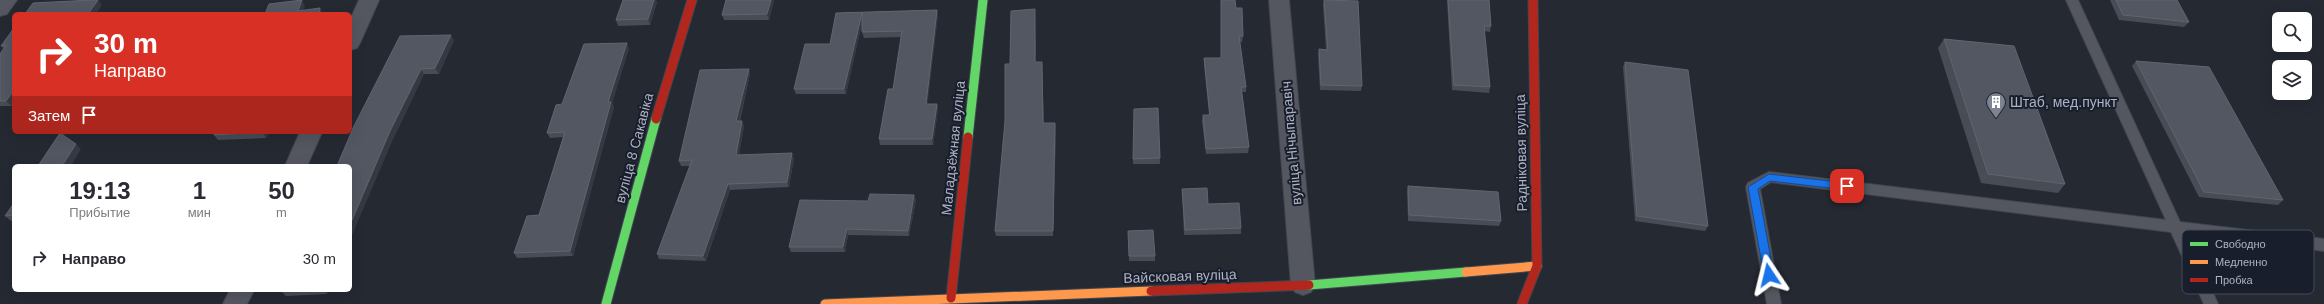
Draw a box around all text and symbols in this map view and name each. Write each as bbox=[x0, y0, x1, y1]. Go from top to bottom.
map controls bbox=[2272, 12, 2312, 100]
button: search bbox=[2272, 12, 2312, 52]
icon: right bbox=[28, 28, 80, 80]
text: 30 m bbox=[94, 28, 158, 59]
button: layers bbox=[2272, 60, 2312, 100]
text: Направо bbox=[94, 61, 166, 81]
street label: Маладзёжная вуліца bbox=[938, 80, 968, 216]
street label: вуліца Нічыпаравіч bbox=[1278, 80, 1304, 206]
street label: вуліца 8 Сакавіка bbox=[612, 91, 656, 205]
building icon: Штаб, мeд.пункт bbox=[1985, 91, 2007, 119]
street label: Радніковая вуліца bbox=[1512, 94, 1530, 212]
place label: Штаб, мeд.пункт bbox=[2010, 94, 2118, 110]
icon: arrive bbox=[78, 104, 100, 126]
text: Затем bbox=[28, 107, 70, 124]
pin bbox=[1830, 169, 1864, 203]
icon: arrive bbox=[1836, 175, 1858, 197]
text: 19:13 bbox=[69, 177, 131, 204]
text: 1 bbox=[193, 177, 206, 204]
text: 50 bbox=[268, 177, 295, 204]
text: Прибытие bbox=[69, 205, 130, 220]
text: мин bbox=[188, 205, 211, 220]
text: m bbox=[276, 205, 287, 220]
legend bbox=[2182, 230, 2314, 294]
text: Свободно bbox=[2215, 238, 2266, 250]
icon: right bbox=[28, 247, 50, 269]
text: Направо bbox=[62, 250, 126, 267]
text: 30 m bbox=[303, 250, 336, 267]
position arrow bbox=[1748, 254, 1790, 296]
text: Медленно bbox=[2215, 256, 2267, 268]
street label: Вайсковая вуліца bbox=[1123, 266, 1237, 286]
text: Пробка bbox=[2215, 274, 2253, 286]

